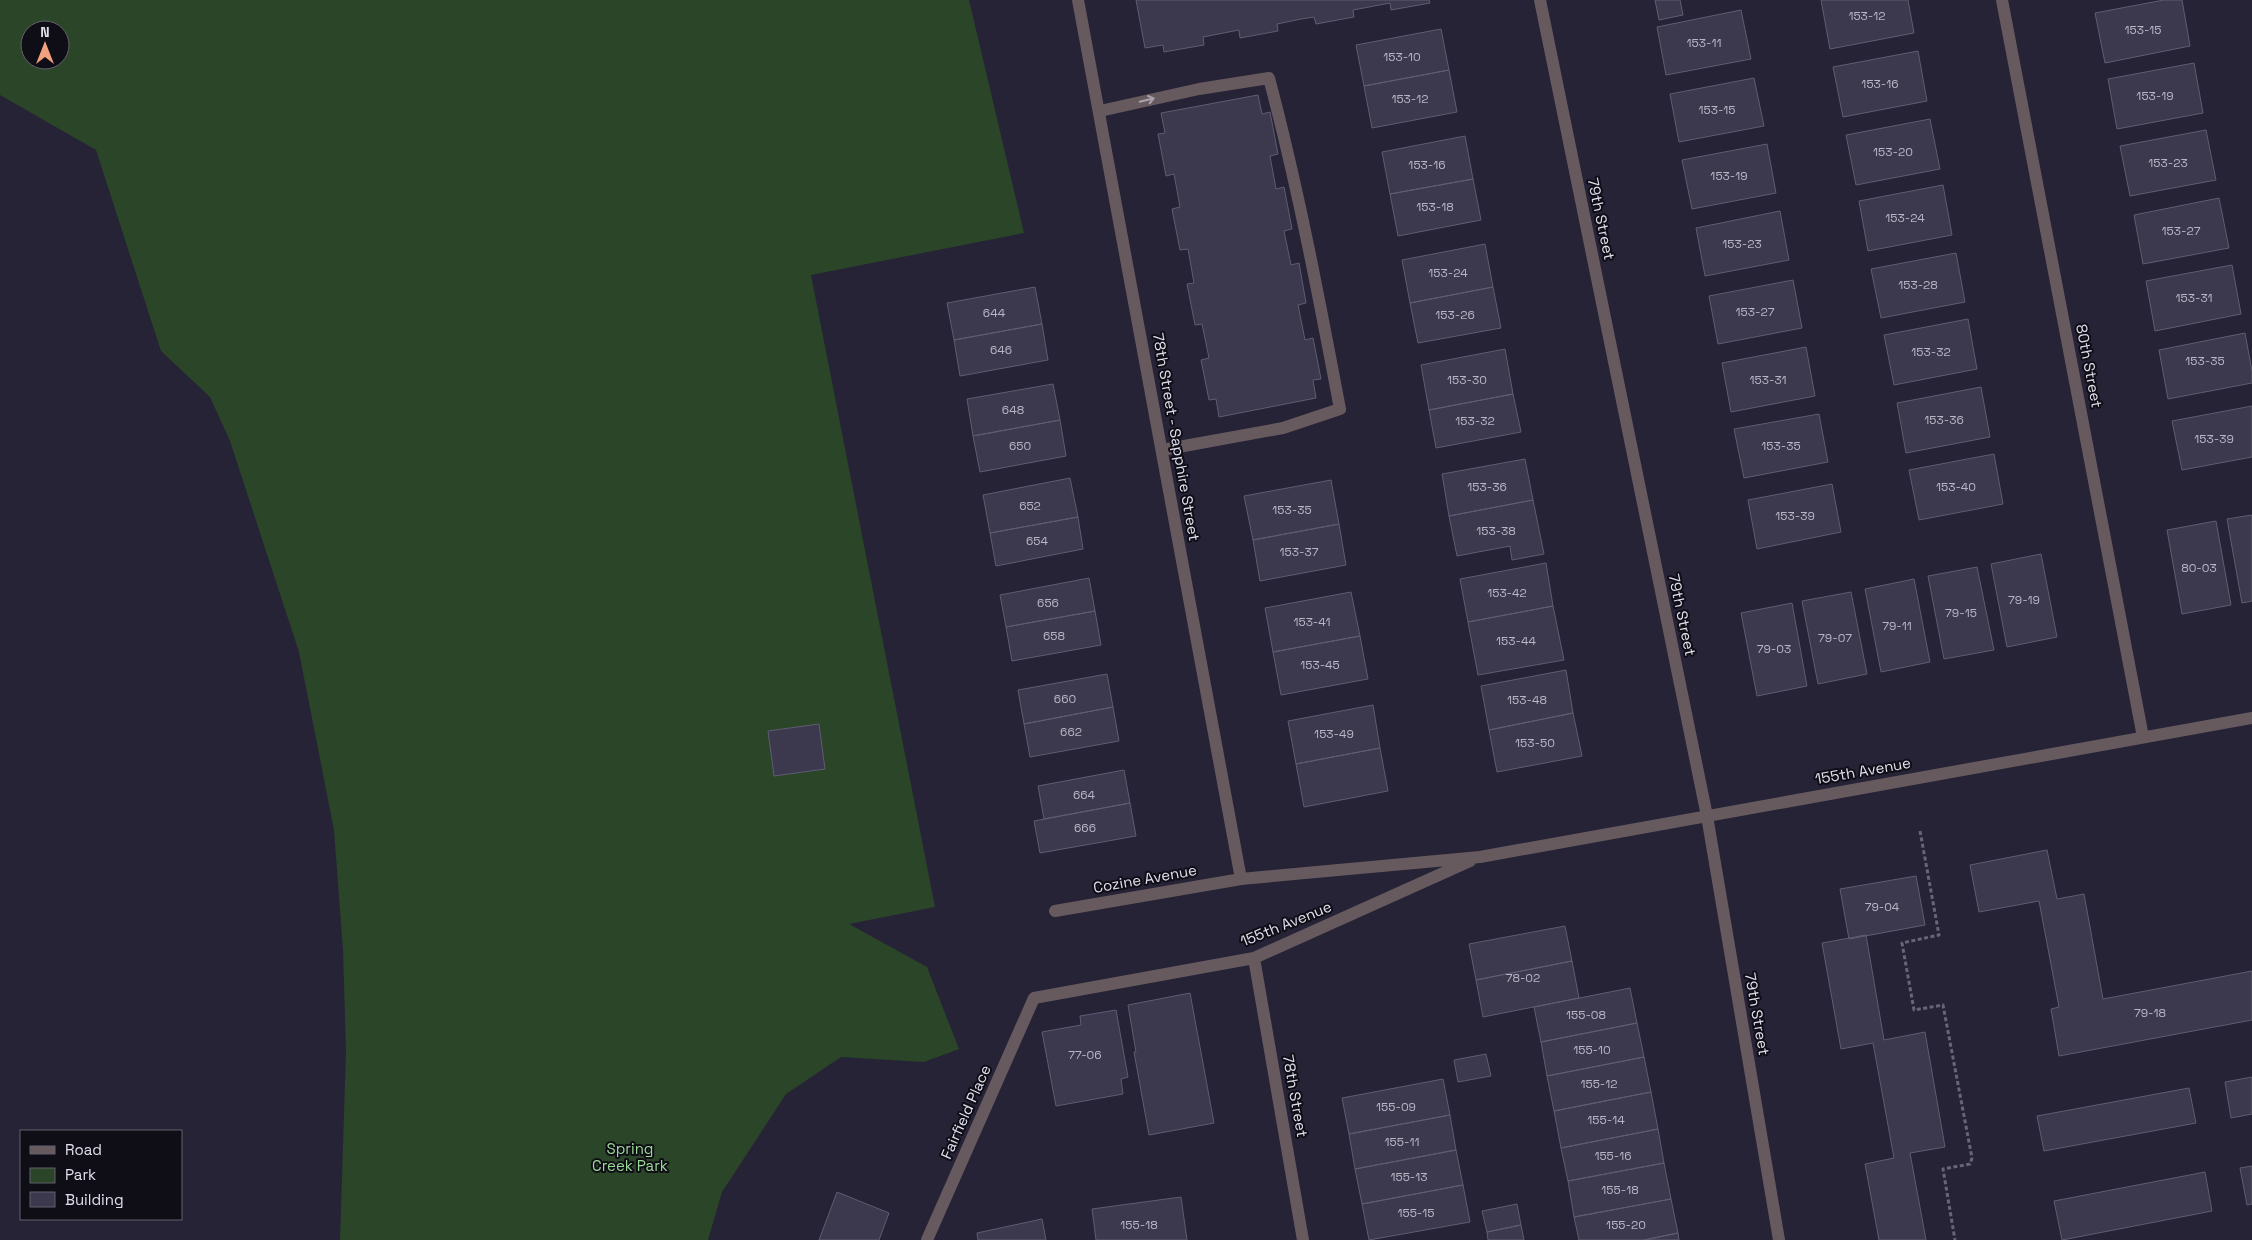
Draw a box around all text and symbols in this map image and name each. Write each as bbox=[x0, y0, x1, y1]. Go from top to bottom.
house number: 153-12 bbox=[1848, 8, 1886, 24]
north arrow bbox=[20, 20, 70, 70]
house number: 153-15 bbox=[2124, 22, 2162, 38]
text: N bbox=[40, 23, 50, 41]
house number: 153-11 bbox=[1687, 35, 1721, 51]
house number: 153-10 bbox=[1383, 49, 1421, 65]
house number: 153-16 bbox=[1861, 76, 1899, 92]
house number: 153-19 bbox=[2136, 88, 2174, 104]
house number: 153-12 bbox=[1391, 91, 1429, 107]
one-way arrow bbox=[1139, 95, 1155, 104]
house number: 153-15 bbox=[1698, 102, 1736, 118]
house number: 153-20 bbox=[1873, 144, 1913, 160]
house number: 153-23 bbox=[2148, 155, 2188, 171]
house number: 153-16 bbox=[1408, 157, 1446, 173]
house number: 153-19 bbox=[1710, 168, 1748, 184]
street label: 79th Street bbox=[1584, 176, 1619, 262]
house number: 153-18 bbox=[1416, 199, 1454, 215]
house number: 153-24 bbox=[1885, 210, 1925, 226]
house number: 153-27 bbox=[2162, 223, 2201, 239]
house number: 153-23 bbox=[1722, 236, 1762, 252]
house number: 153-24 bbox=[1428, 265, 1468, 281]
house number: 153-28 bbox=[1898, 277, 1938, 293]
house number: 153-31 bbox=[2175, 290, 2213, 306]
house number: 153-27 bbox=[1736, 304, 1775, 320]
house number: 644 bbox=[983, 305, 1006, 321]
house number: 153-26 bbox=[1435, 307, 1475, 323]
street label: 80th Street bbox=[2072, 322, 2107, 409]
street label: 78th Street - Sapphire Street bbox=[1149, 331, 1204, 543]
house number: 646 bbox=[990, 342, 1012, 358]
house number: 153-32 bbox=[1911, 344, 1951, 360]
house number: 153-35 bbox=[2185, 353, 2225, 369]
house number: 153-30 bbox=[1447, 372, 1487, 388]
house number: 153-31 bbox=[1749, 372, 1787, 388]
house number: 648 bbox=[1002, 402, 1024, 418]
house number: 153-36 bbox=[1924, 412, 1964, 428]
house number: 153-32 bbox=[1455, 413, 1495, 429]
house number: 153-39 bbox=[2194, 431, 2234, 447]
house number: 650 bbox=[1009, 438, 1031, 454]
house number: 153-35 bbox=[1761, 438, 1801, 454]
house number: 153-36 bbox=[1467, 479, 1507, 495]
house number: 153-40 bbox=[1936, 479, 1976, 495]
house number: 652 bbox=[1019, 498, 1041, 514]
house number: 153-35 bbox=[1272, 502, 1312, 518]
house number: 153-39 bbox=[1775, 508, 1815, 524]
house number: 153-38 bbox=[1476, 523, 1516, 539]
house number: 654 bbox=[1026, 533, 1049, 549]
house number: 153-37 bbox=[1280, 544, 1319, 560]
house number: 80-03 bbox=[2181, 560, 2217, 576]
street label: 79th Street bbox=[1665, 572, 1700, 658]
house number: 153-42 bbox=[1487, 585, 1527, 601]
house number: 79-19 bbox=[2008, 592, 2040, 608]
house number: 656 bbox=[1037, 595, 1059, 611]
house number: 79-15 bbox=[1945, 605, 1977, 621]
house number: 153-41 bbox=[1293, 614, 1331, 630]
house number: 79-11 bbox=[1882, 618, 1912, 634]
house number: 658 bbox=[1043, 628, 1065, 644]
house number: 79-07 bbox=[1818, 630, 1852, 646]
house number: 153-44 bbox=[1496, 633, 1536, 649]
house number: 79-03 bbox=[1757, 641, 1791, 657]
house number: 153-45 bbox=[1300, 657, 1340, 673]
house number: 660 bbox=[1054, 691, 1076, 707]
house number: 153-48 bbox=[1507, 692, 1547, 708]
house number: 662 bbox=[1060, 724, 1082, 740]
house number: 153-49 bbox=[1314, 726, 1354, 742]
house number: 153-50 bbox=[1515, 735, 1555, 751]
street label: 155th Avenue bbox=[1814, 753, 1912, 788]
house number: 664 bbox=[1073, 787, 1096, 803]
house number: 666 bbox=[1074, 820, 1096, 836]
street label: Cozine Avenue bbox=[1092, 860, 1198, 897]
street label: 155th Avenue bbox=[1237, 897, 1334, 951]
house number: 79-04 bbox=[1865, 899, 1900, 915]
house number: 78-02 bbox=[1506, 970, 1540, 986]
street label: 79th Street bbox=[1741, 971, 1774, 1057]
house number: 79-18 bbox=[2134, 1005, 2166, 1021]
house number: 155-08 bbox=[1566, 1007, 1606, 1023]
house number: 155-10 bbox=[1573, 1042, 1611, 1058]
house number: 77-06 bbox=[1068, 1047, 1102, 1063]
street label: 78th Street bbox=[1279, 1053, 1312, 1139]
street label: Fairfield Place bbox=[936, 1062, 995, 1162]
house number: 155-12 bbox=[1580, 1076, 1618, 1092]
house number: 155-09 bbox=[1376, 1099, 1416, 1115]
house number: 155-14 bbox=[1587, 1112, 1625, 1128]
legend bbox=[20, 1130, 182, 1220]
house number: 155-11 bbox=[1385, 1134, 1419, 1150]
park label: Spring Creek Park bbox=[592, 1139, 668, 1175]
text: Road bbox=[65, 1140, 102, 1159]
house number: 155-16 bbox=[1594, 1148, 1632, 1164]
text: Park bbox=[65, 1165, 96, 1184]
house number: 155-13 bbox=[1390, 1169, 1428, 1185]
house number: 155-18 bbox=[1601, 1182, 1639, 1198]
text: Building bbox=[65, 1190, 124, 1209]
house number: 155-15 bbox=[1397, 1205, 1435, 1221]
house number: 155-18 bbox=[1120, 1217, 1158, 1233]
house number: 155-20 bbox=[1606, 1217, 1646, 1233]

